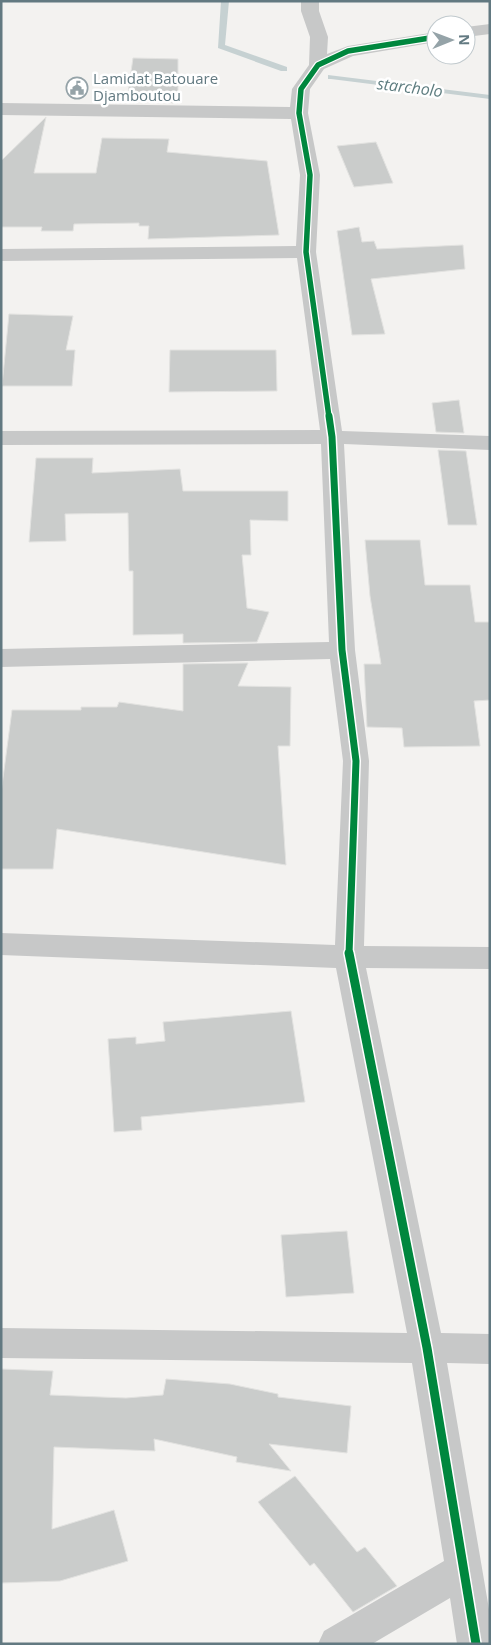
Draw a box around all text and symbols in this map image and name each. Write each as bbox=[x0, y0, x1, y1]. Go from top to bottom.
north arrow bbox=[426, 15, 476, 65]
text: N bbox=[455, 34, 474, 46]
place label: Lamidat Batouare Djamboutou bbox=[93, 68, 218, 105]
water label: starcholo bbox=[376, 72, 444, 102]
public building icon: Lamidat Batouare Djamboutou bbox=[65, 76, 89, 100]

